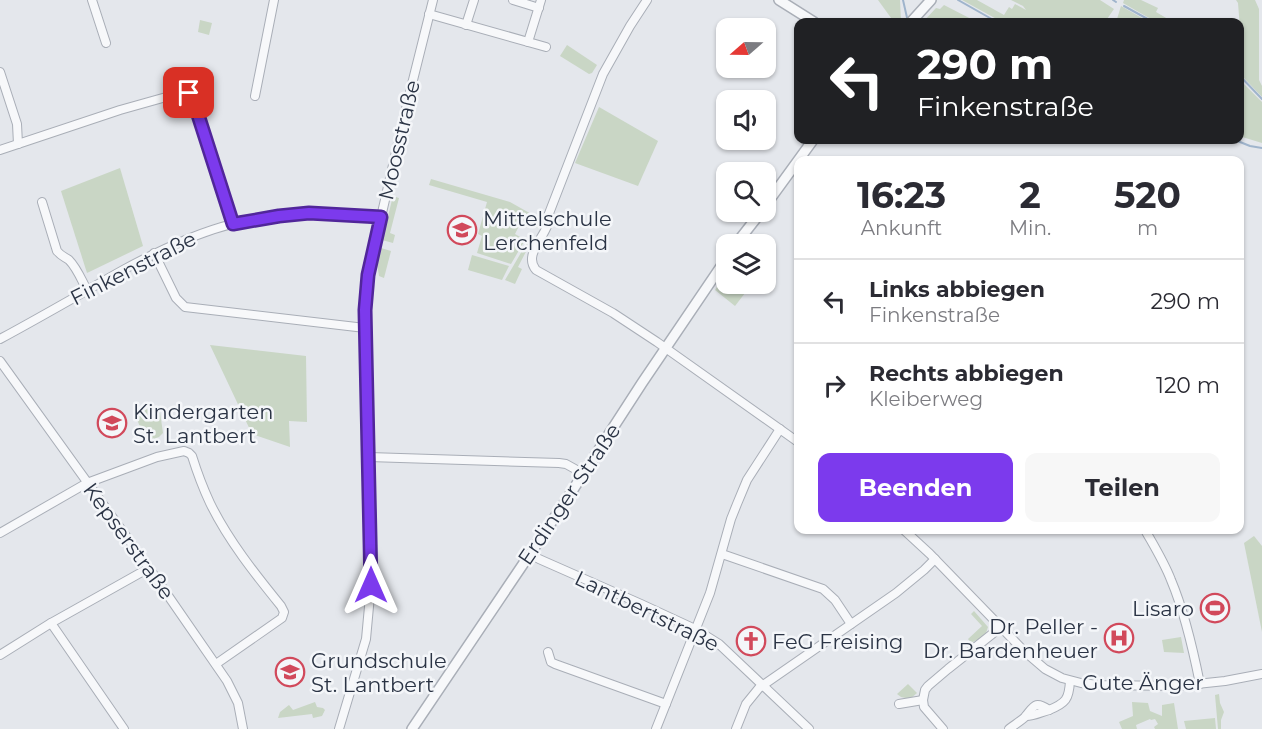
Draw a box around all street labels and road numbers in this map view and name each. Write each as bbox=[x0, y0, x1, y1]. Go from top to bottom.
street label: Moosstraße bbox=[373, 78, 425, 202]
street label: Finkenstraße bbox=[66, 226, 200, 310]
street label: Erdinger Straße bbox=[512, 418, 626, 570]
street label: Kepserstraße bbox=[78, 478, 180, 604]
street label: Lantbertstraße bbox=[571, 565, 723, 657]
street label: Gute Änger bbox=[1082, 670, 1204, 695]

